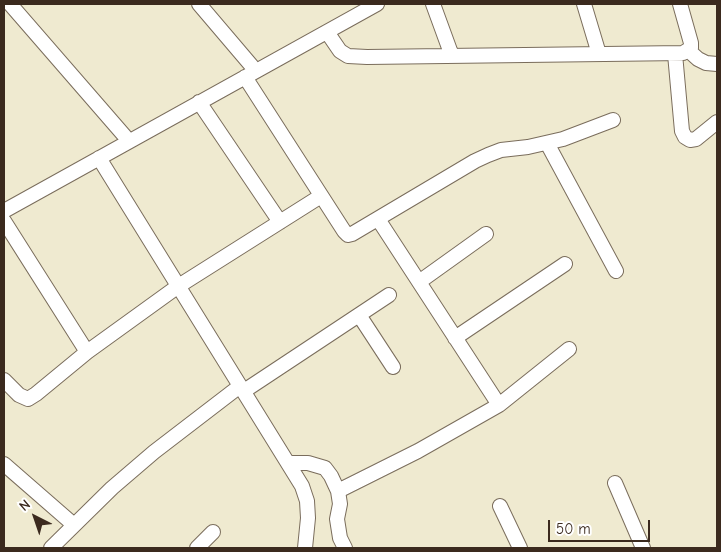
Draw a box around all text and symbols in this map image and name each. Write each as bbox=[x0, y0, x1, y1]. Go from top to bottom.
north arrow bbox=[10, 492, 60, 542]
text: N bbox=[16, 496, 34, 515]
scale bar bbox=[551, 510, 654, 542]
text: 50 m bbox=[556, 520, 591, 538]

